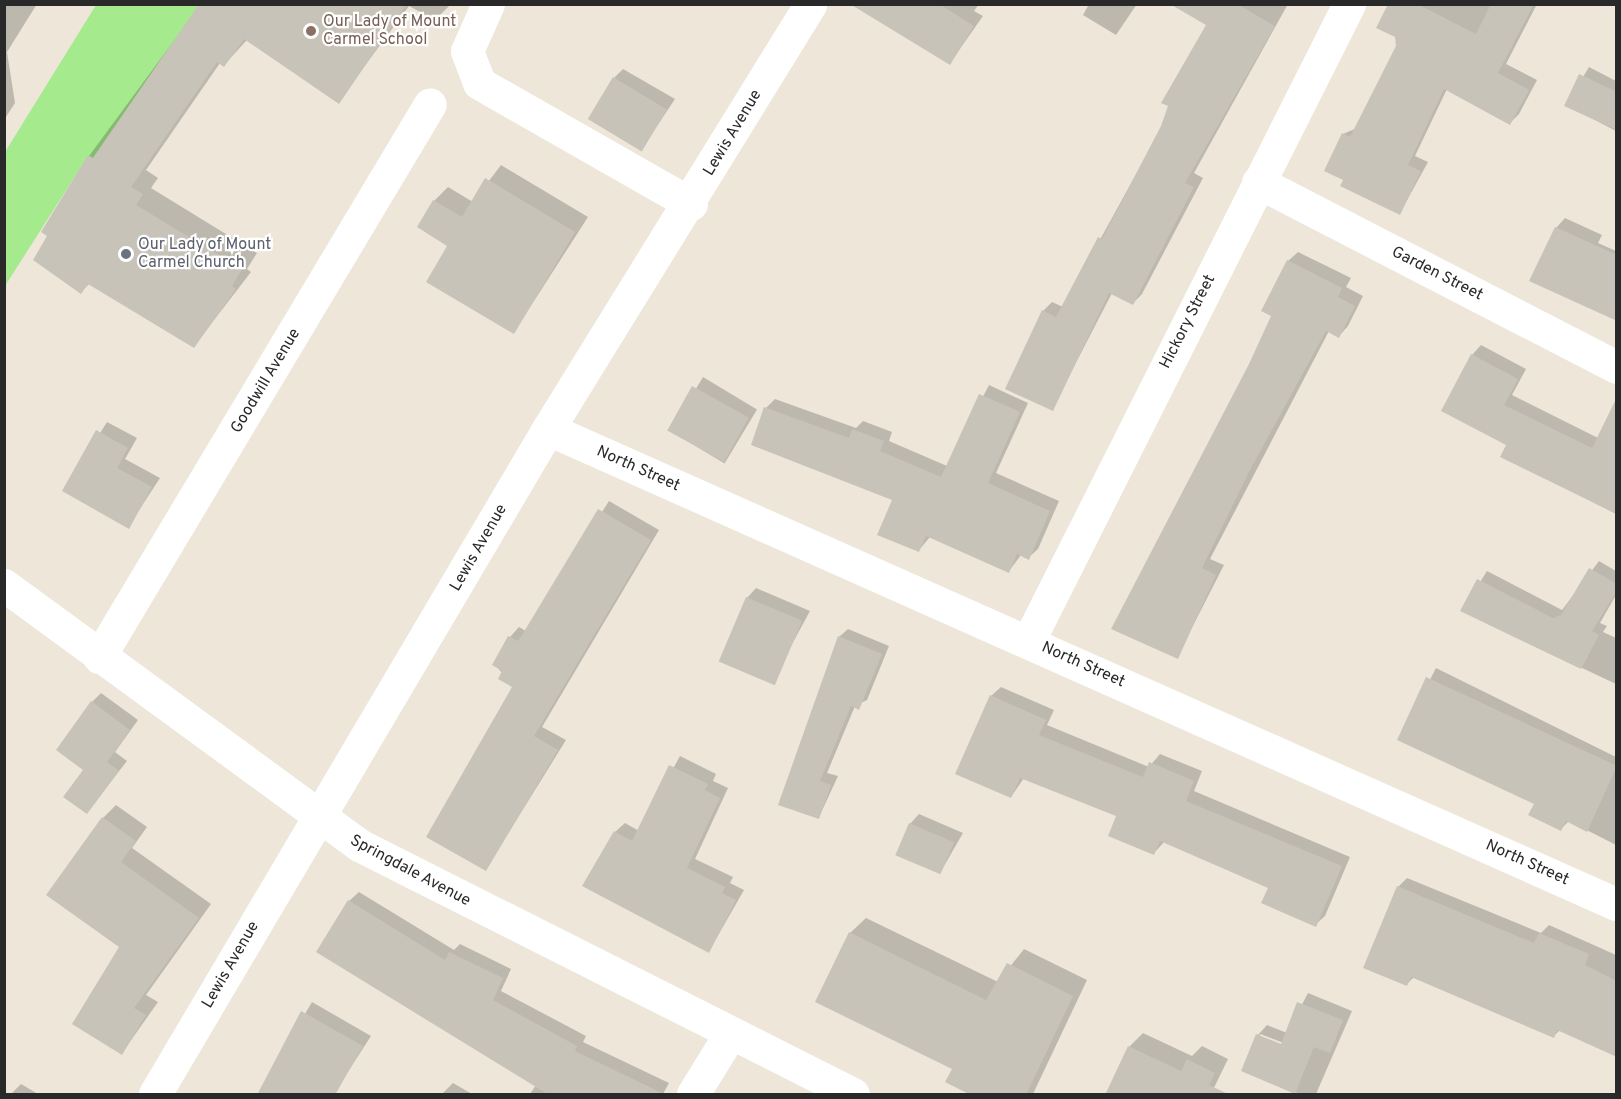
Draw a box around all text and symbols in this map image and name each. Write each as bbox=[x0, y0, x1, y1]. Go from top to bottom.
place label: Our Lady of Mount Carmel School bbox=[323, 12, 456, 50]
marker: Our Lady of Mount Carmel School bbox=[304, 24, 318, 38]
street label: Lewis Avenue bbox=[700, 86, 766, 180]
place label: Our Lady of Mount Carmel Church bbox=[138, 235, 271, 273]
street label: Garden Street bbox=[1388, 243, 1486, 305]
marker: Our Lady of Mount Carmel Church bbox=[119, 247, 133, 261]
street label: Hickory Street bbox=[1156, 272, 1220, 372]
street label: Goodwill Avenue bbox=[227, 325, 305, 437]
street label: North Street bbox=[593, 442, 683, 496]
street label: Lewis Avenue bbox=[446, 501, 512, 595]
street label: North Street bbox=[1038, 638, 1128, 692]
street label: Springdale Avenue bbox=[346, 831, 474, 911]
street label: North Street bbox=[1482, 836, 1572, 890]
street label: Lewis Avenue bbox=[198, 918, 264, 1012]

